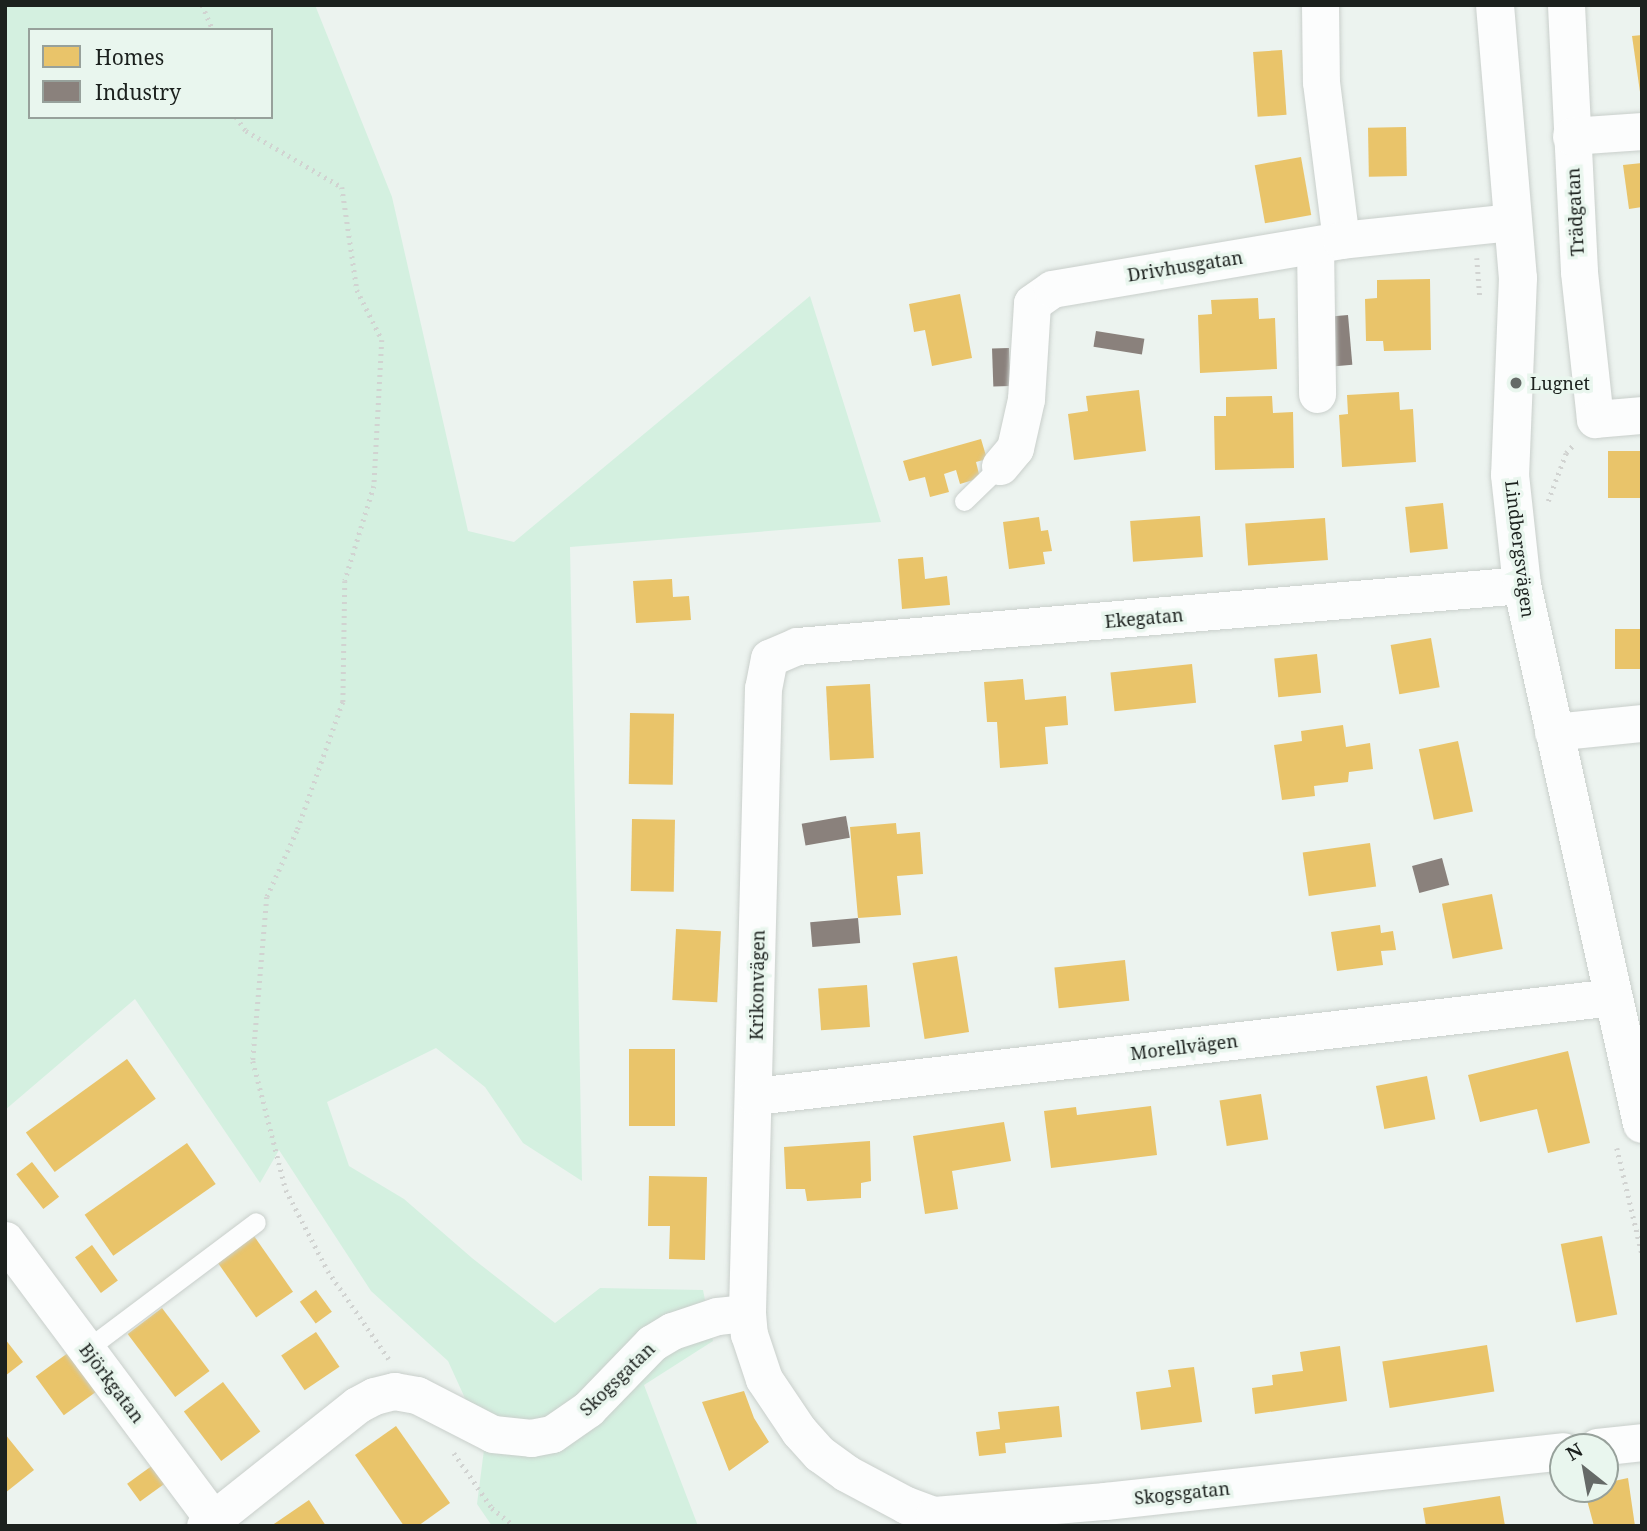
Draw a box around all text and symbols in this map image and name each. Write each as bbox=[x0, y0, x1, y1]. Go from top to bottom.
legend bbox=[28, 28, 273, 119]
text: Homes bbox=[95, 43, 164, 71]
text: Industry bbox=[95, 78, 181, 106]
street label: Trädgatan bbox=[1562, 167, 1588, 257]
street label: Drivhusgatan bbox=[1126, 246, 1244, 286]
place label: Lugnet bbox=[1530, 372, 1590, 394]
marker: Lugnet bbox=[1508, 375, 1524, 391]
street label: Lindbergsvägen bbox=[1501, 479, 1539, 619]
street label: Ekegatan bbox=[1104, 604, 1184, 632]
street label: Krikonvägen bbox=[745, 930, 769, 1040]
street label: Morellvägen bbox=[1129, 1030, 1239, 1064]
street label: Skogsgatan bbox=[575, 1338, 659, 1420]
street label: Björkgatan bbox=[75, 1339, 149, 1427]
north arrow bbox=[1549, 1433, 1619, 1503]
text: N bbox=[1561, 1437, 1587, 1467]
street label: Skogsgatan bbox=[1133, 1477, 1231, 1509]

